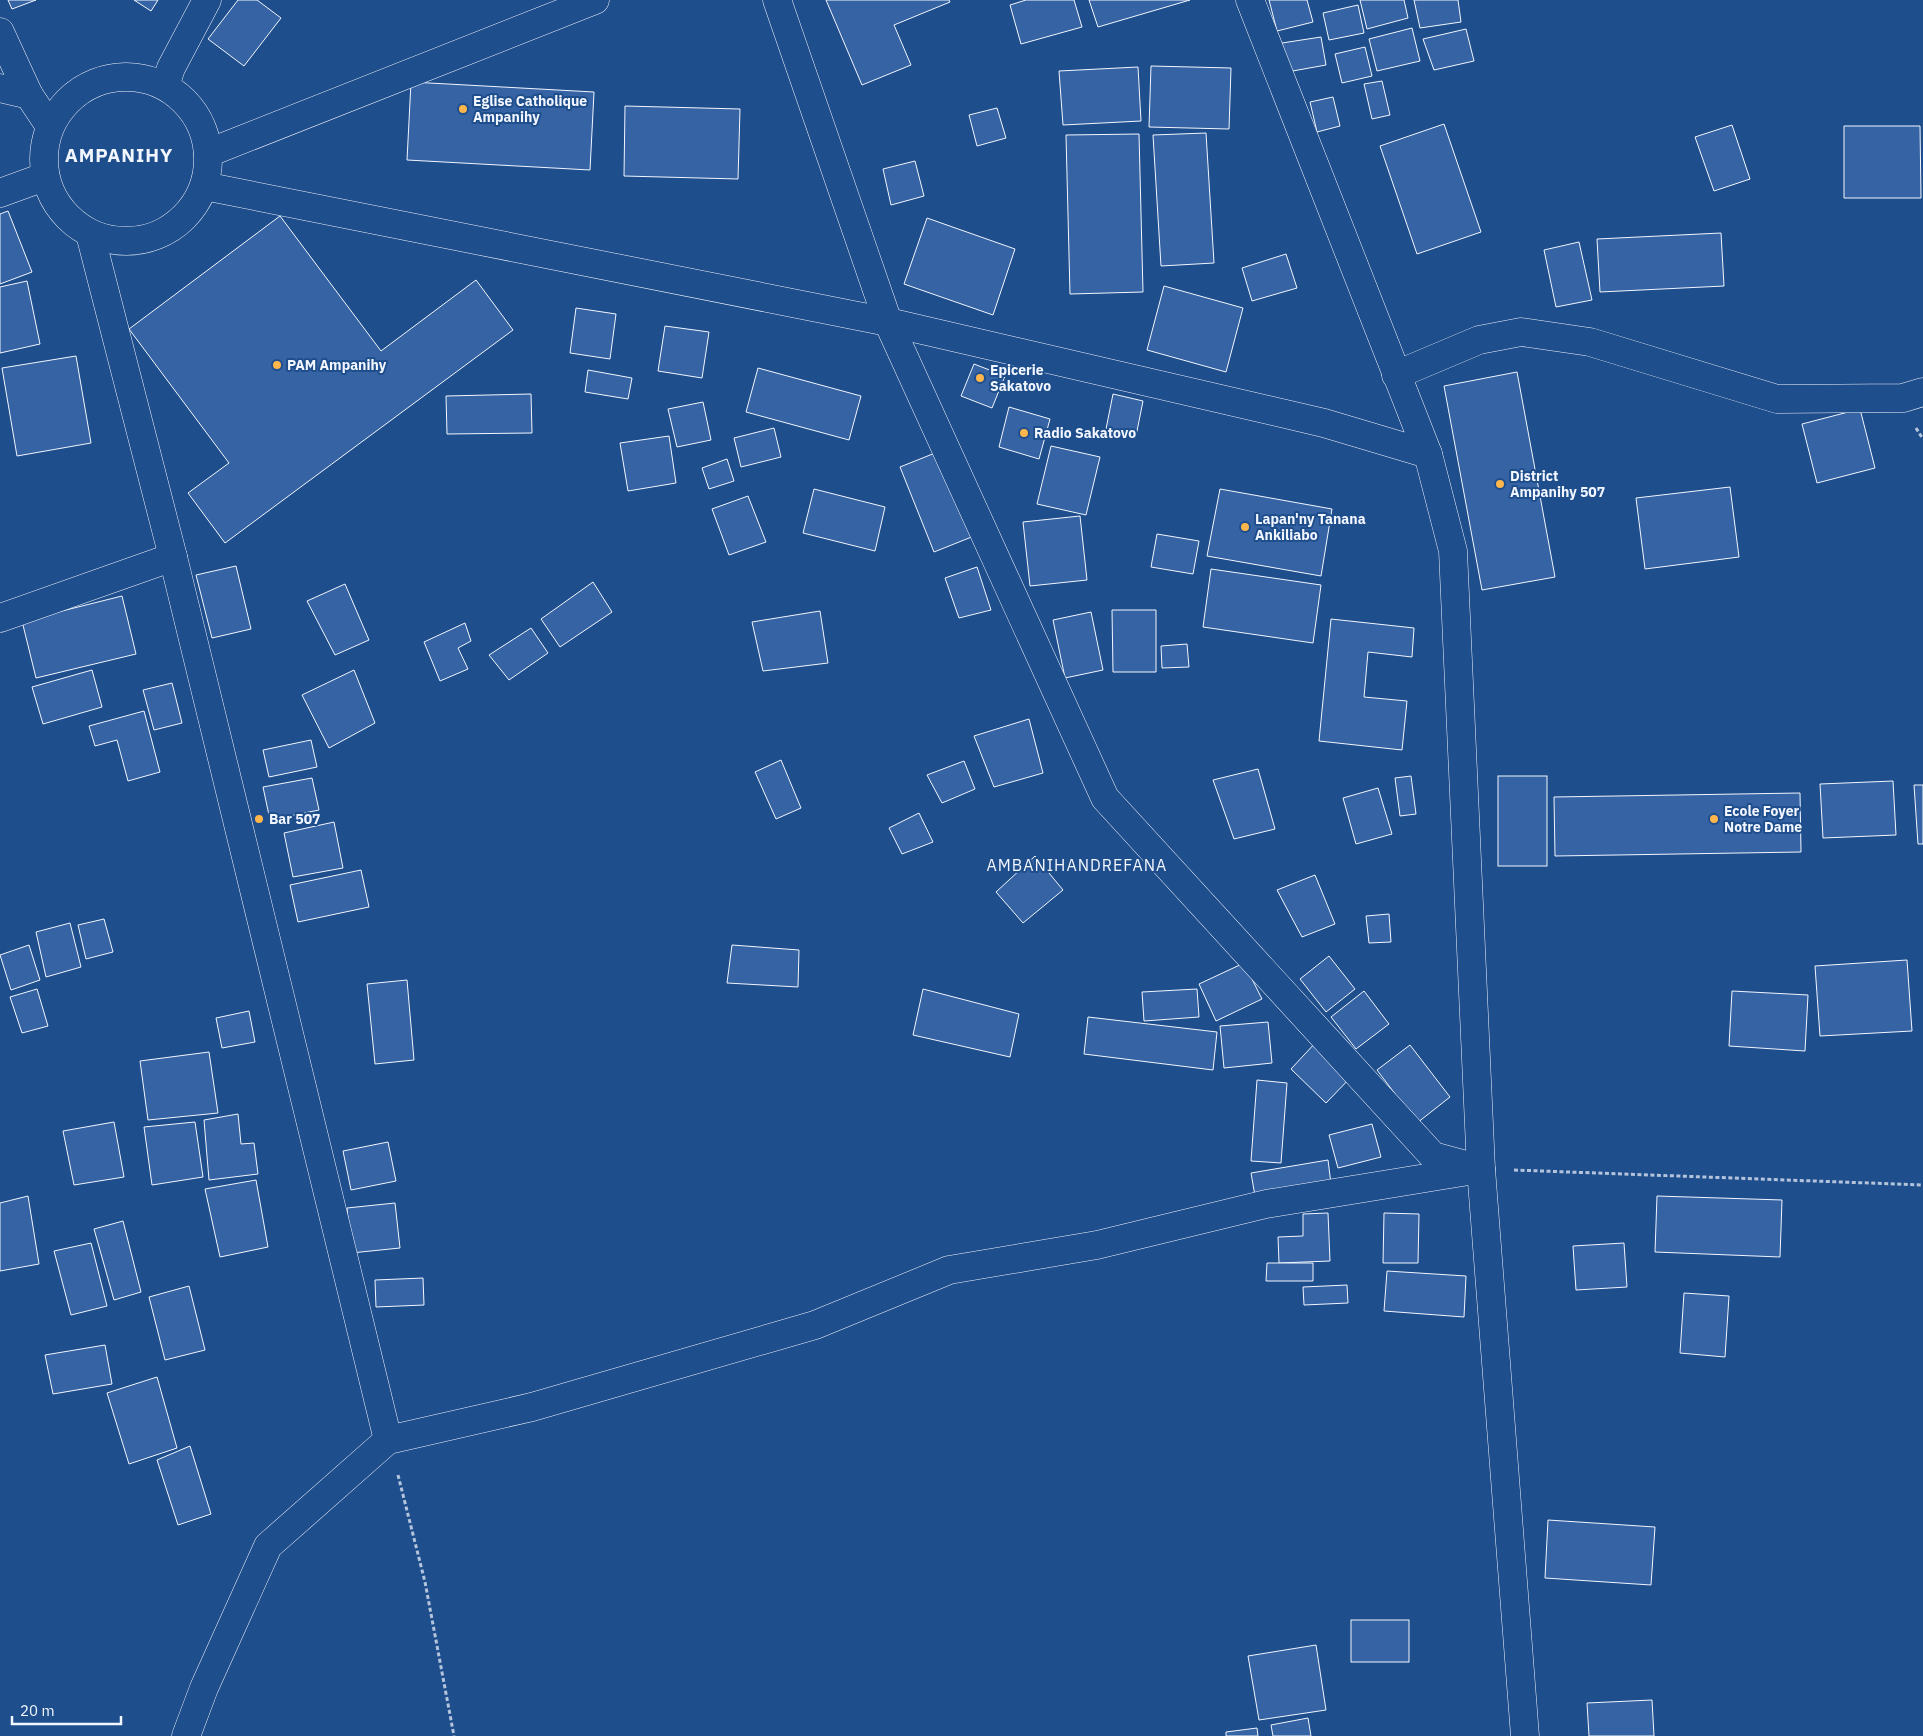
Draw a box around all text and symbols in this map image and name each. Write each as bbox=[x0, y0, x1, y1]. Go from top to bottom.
place label: Eglise Catholique Ampanihy bbox=[473, 92, 587, 126]
marker: Eglise Catholique Ampanihy bbox=[457, 103, 469, 115]
district label: AMPANIHY bbox=[65, 143, 173, 167]
place label: PAM Ampanihy bbox=[287, 356, 387, 374]
marker: PAM Ampanihy bbox=[271, 359, 283, 371]
place label: Epicerie Sakatovo bbox=[990, 361, 1051, 395]
marker: Epicerie Sakatovo bbox=[974, 372, 986, 384]
place label: Radio Sakatovo bbox=[1034, 424, 1136, 442]
marker: Radio Sakatovo bbox=[1018, 427, 1030, 439]
place label: District Ampanihy 507 bbox=[1510, 467, 1605, 501]
marker: District Ampanihy 507 bbox=[1494, 478, 1506, 490]
place label: Lapan'ny Tanana Ankiliabo bbox=[1255, 510, 1366, 544]
marker: Lapan'ny Tanana Ankiliabo bbox=[1239, 521, 1251, 533]
place label: Ecole Foyer Notre Dame bbox=[1724, 802, 1802, 836]
place label: Bar 507 bbox=[269, 810, 320, 828]
marker: Bar 507 bbox=[253, 813, 265, 825]
marker: Ecole Foyer Notre Dame bbox=[1708, 813, 1720, 825]
district label: AMBANIHANDREFANA bbox=[987, 855, 1167, 875]
scale bar bbox=[12, 1694, 121, 1726]
text: 20 m bbox=[20, 1701, 55, 1720]

